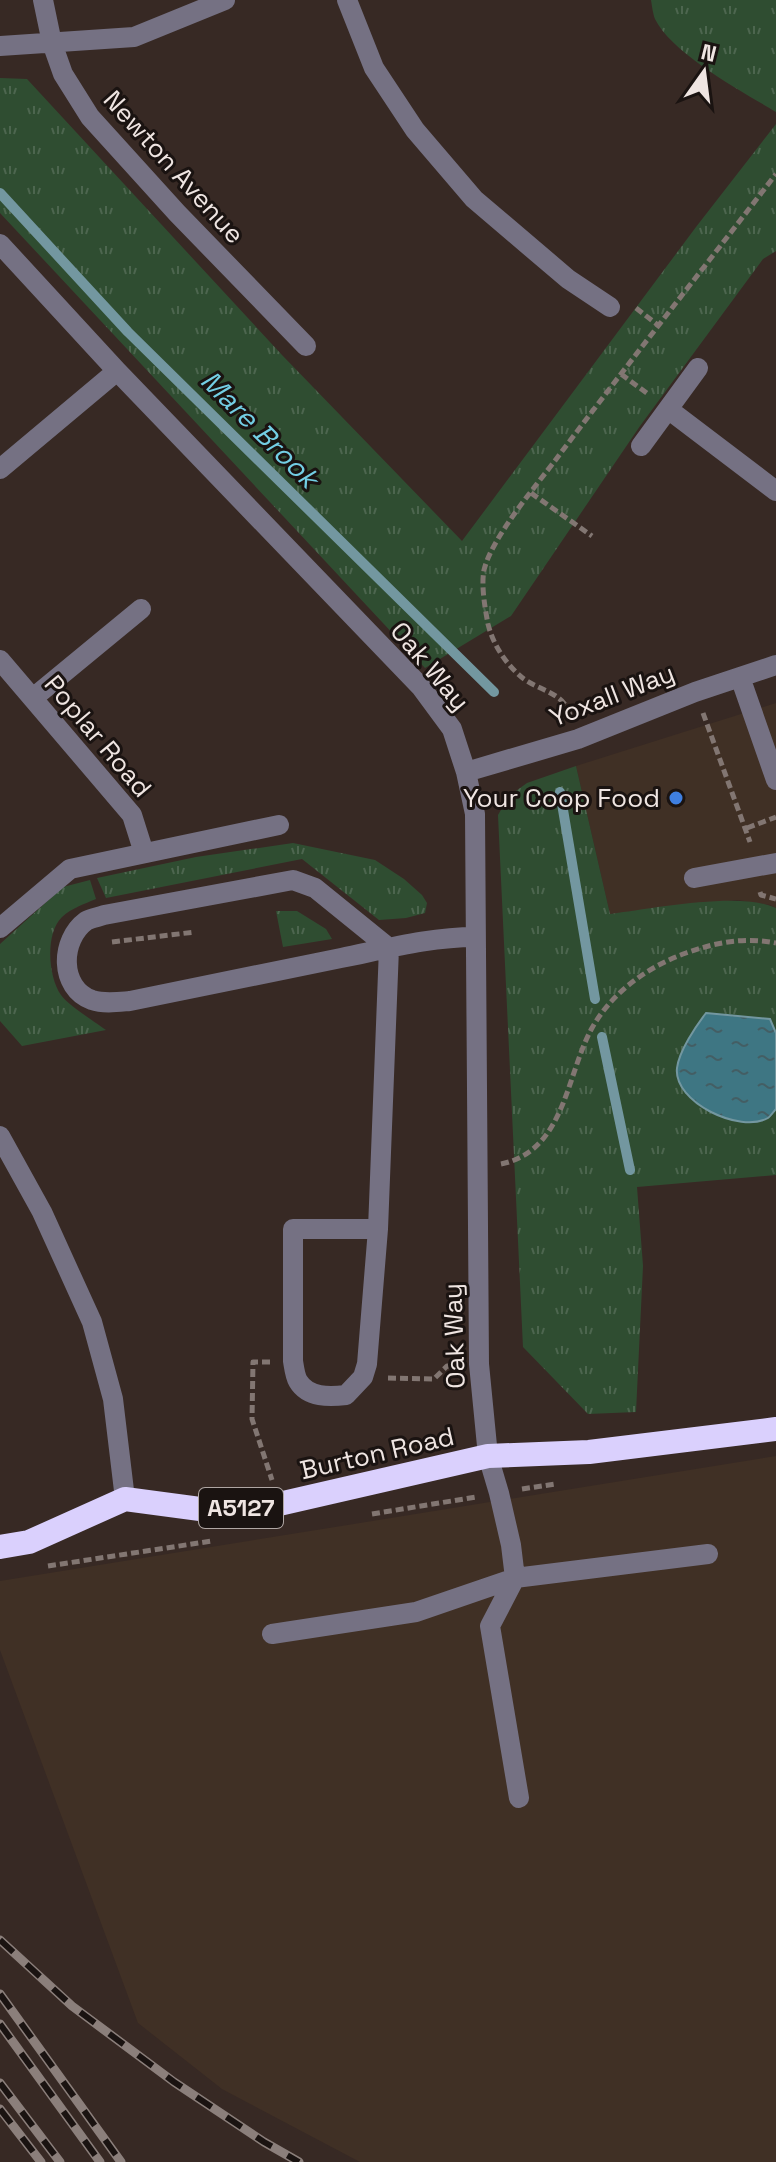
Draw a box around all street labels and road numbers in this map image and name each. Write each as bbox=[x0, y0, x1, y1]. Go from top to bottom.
street label: Newton Avenue bbox=[96, 83, 252, 251]
street label: Oak Way bbox=[383, 615, 477, 717]
street label: Yoxall Way bbox=[545, 656, 679, 734]
street label: Poplar Road bbox=[37, 668, 159, 804]
street label: Oak Way bbox=[435, 1283, 473, 1389]
street label: Burton Road bbox=[297, 1419, 457, 1487]
road number: A5127 bbox=[199, 1488, 283, 1528]

